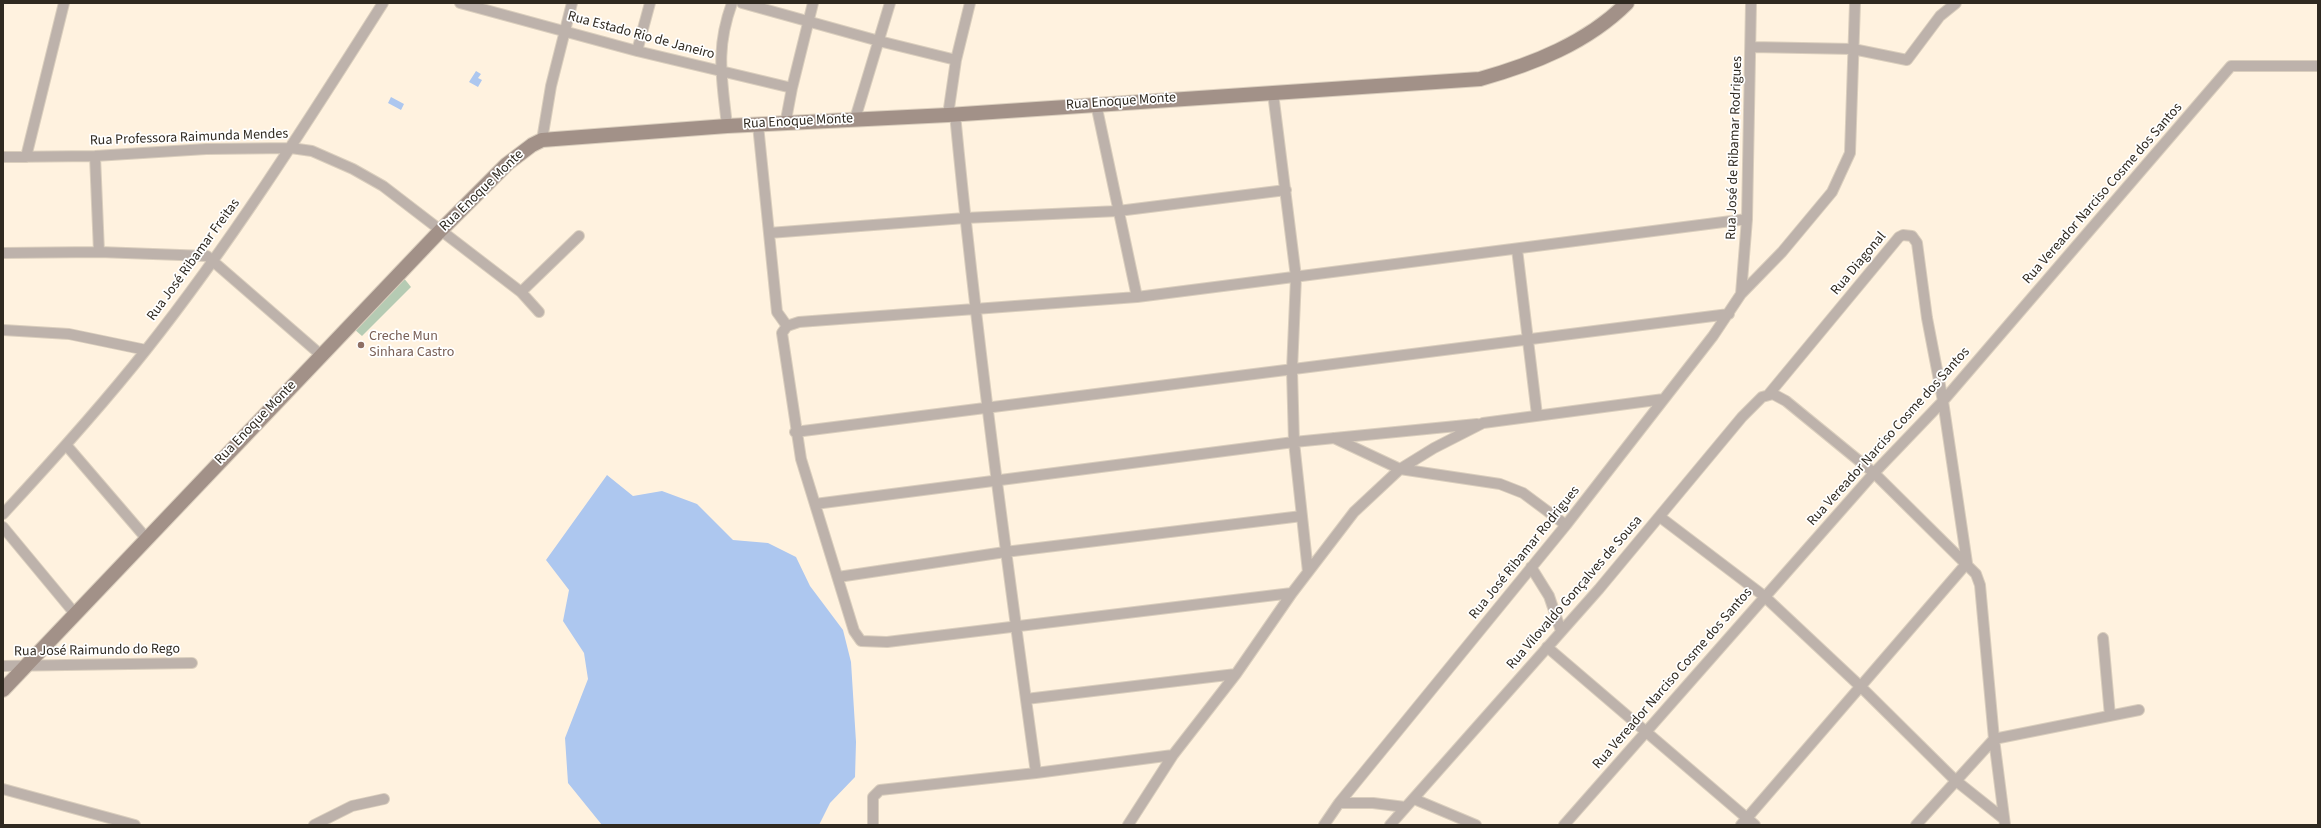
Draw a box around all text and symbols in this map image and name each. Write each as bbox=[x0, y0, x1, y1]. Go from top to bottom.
street label: Rua Estado Rio de Janeiro bbox=[566, 8, 716, 64]
street label: Rua José de Ribamar Rodrigues bbox=[1723, 56, 1747, 240]
street label: Rua Enoque Monte bbox=[1065, 90, 1177, 114]
street label: Rua Vereador Narciso Cosme dos Santos bbox=[2020, 100, 2186, 288]
street label: Rua Enoque Monte bbox=[743, 111, 853, 133]
street label: Rua Professora Raimunda Mendes bbox=[90, 126, 288, 150]
street label: Rua Enoque Monte bbox=[437, 147, 527, 235]
street label: Rua José Ribamar Freitas bbox=[144, 196, 244, 324]
street label: Rua Diagonal bbox=[1828, 229, 1890, 299]
place label: Creche Mun Sinhara Castro bbox=[369, 329, 454, 362]
marker: Creche Mun Sinhara Castro bbox=[356, 340, 366, 350]
street label: Rua Vereador Narciso Cosme dos Santos bbox=[1804, 344, 1974, 530]
street label: Rua Enoque Monte bbox=[212, 378, 300, 468]
street label: Rua José Ribamar Rodrigues bbox=[1466, 483, 1584, 623]
street label: Rua Vilovaldo Gonçalves de Sousa bbox=[1504, 513, 1646, 673]
street label: Rua Vereador Narciso Cosme dos Santos bbox=[1590, 585, 1756, 773]
street label: Rua José Raimundo do Rego bbox=[14, 641, 180, 661]

